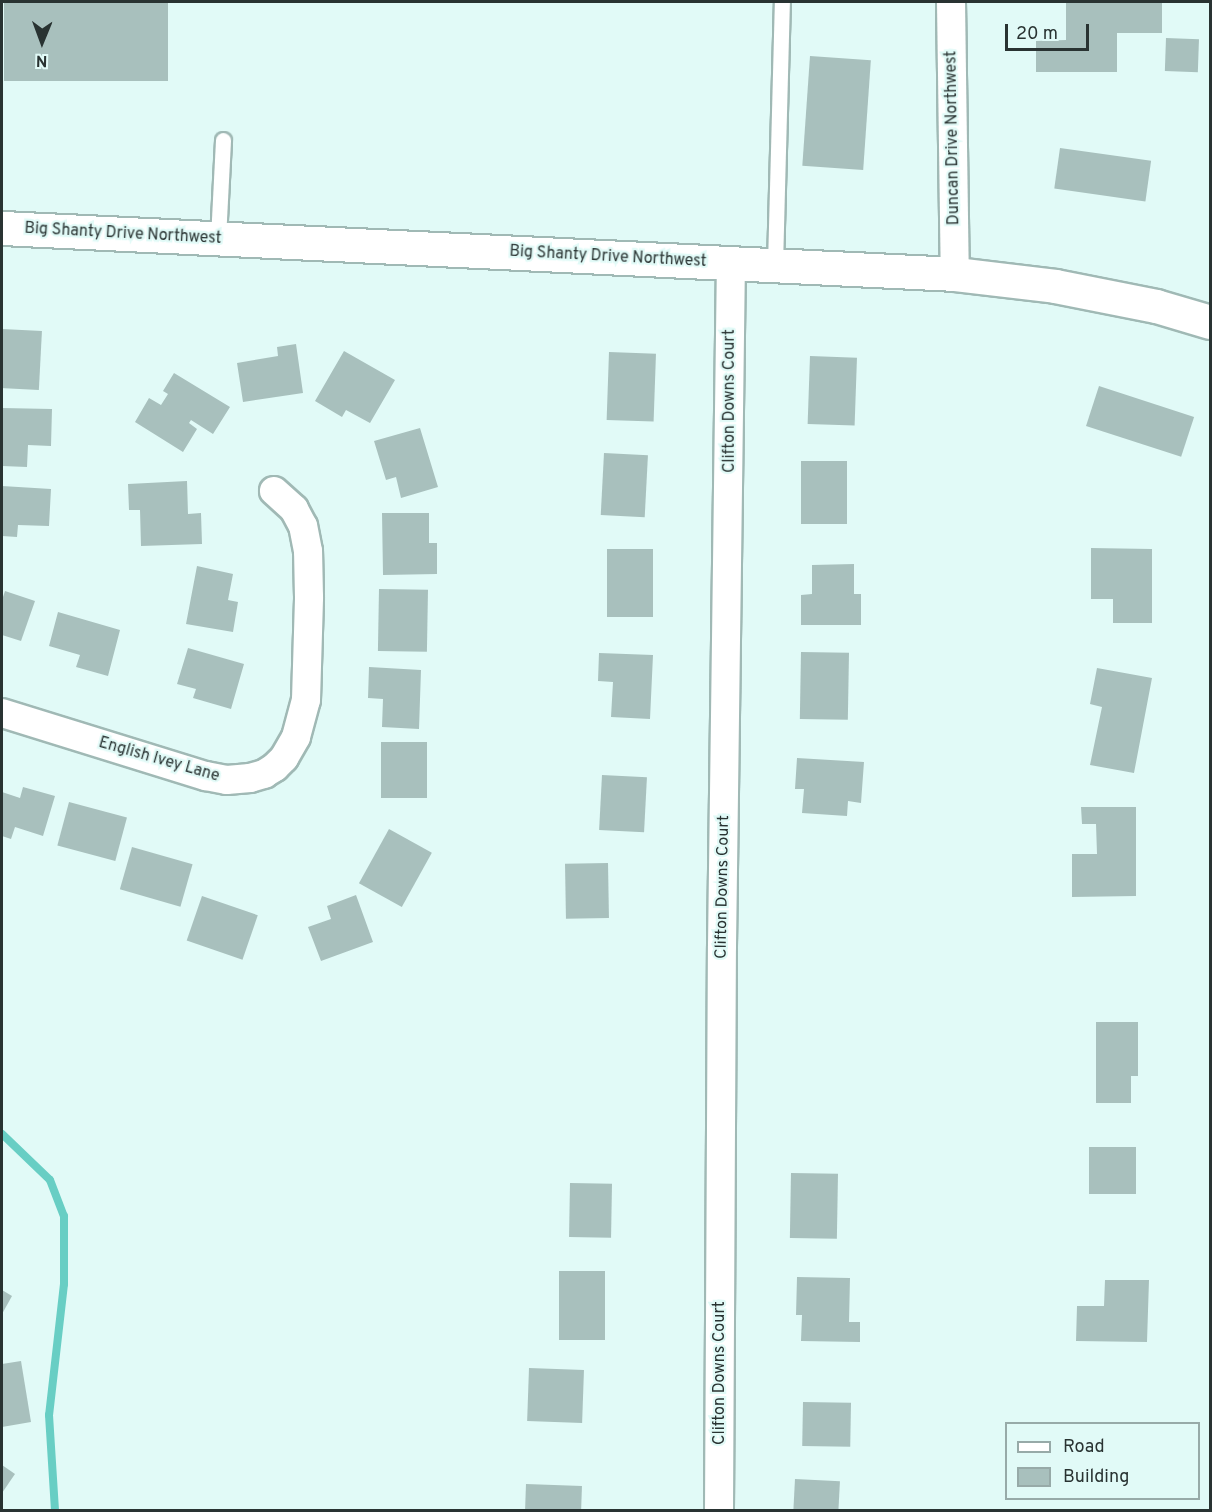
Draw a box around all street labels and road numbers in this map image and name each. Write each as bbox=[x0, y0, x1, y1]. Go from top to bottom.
street label: Duncan Drive Northwest bbox=[942, 51, 964, 225]
street label: Big Shanty Drive Northwest bbox=[24, 219, 222, 249]
street label: Big Shanty Drive Northwest bbox=[509, 242, 707, 272]
street label: Clifton Downs Court bbox=[720, 329, 740, 473]
street label: English Ivey Lane bbox=[96, 734, 222, 786]
street label: Clifton Downs Court bbox=[712, 815, 734, 959]
street label: Clifton Downs Court bbox=[710, 1301, 730, 1445]

